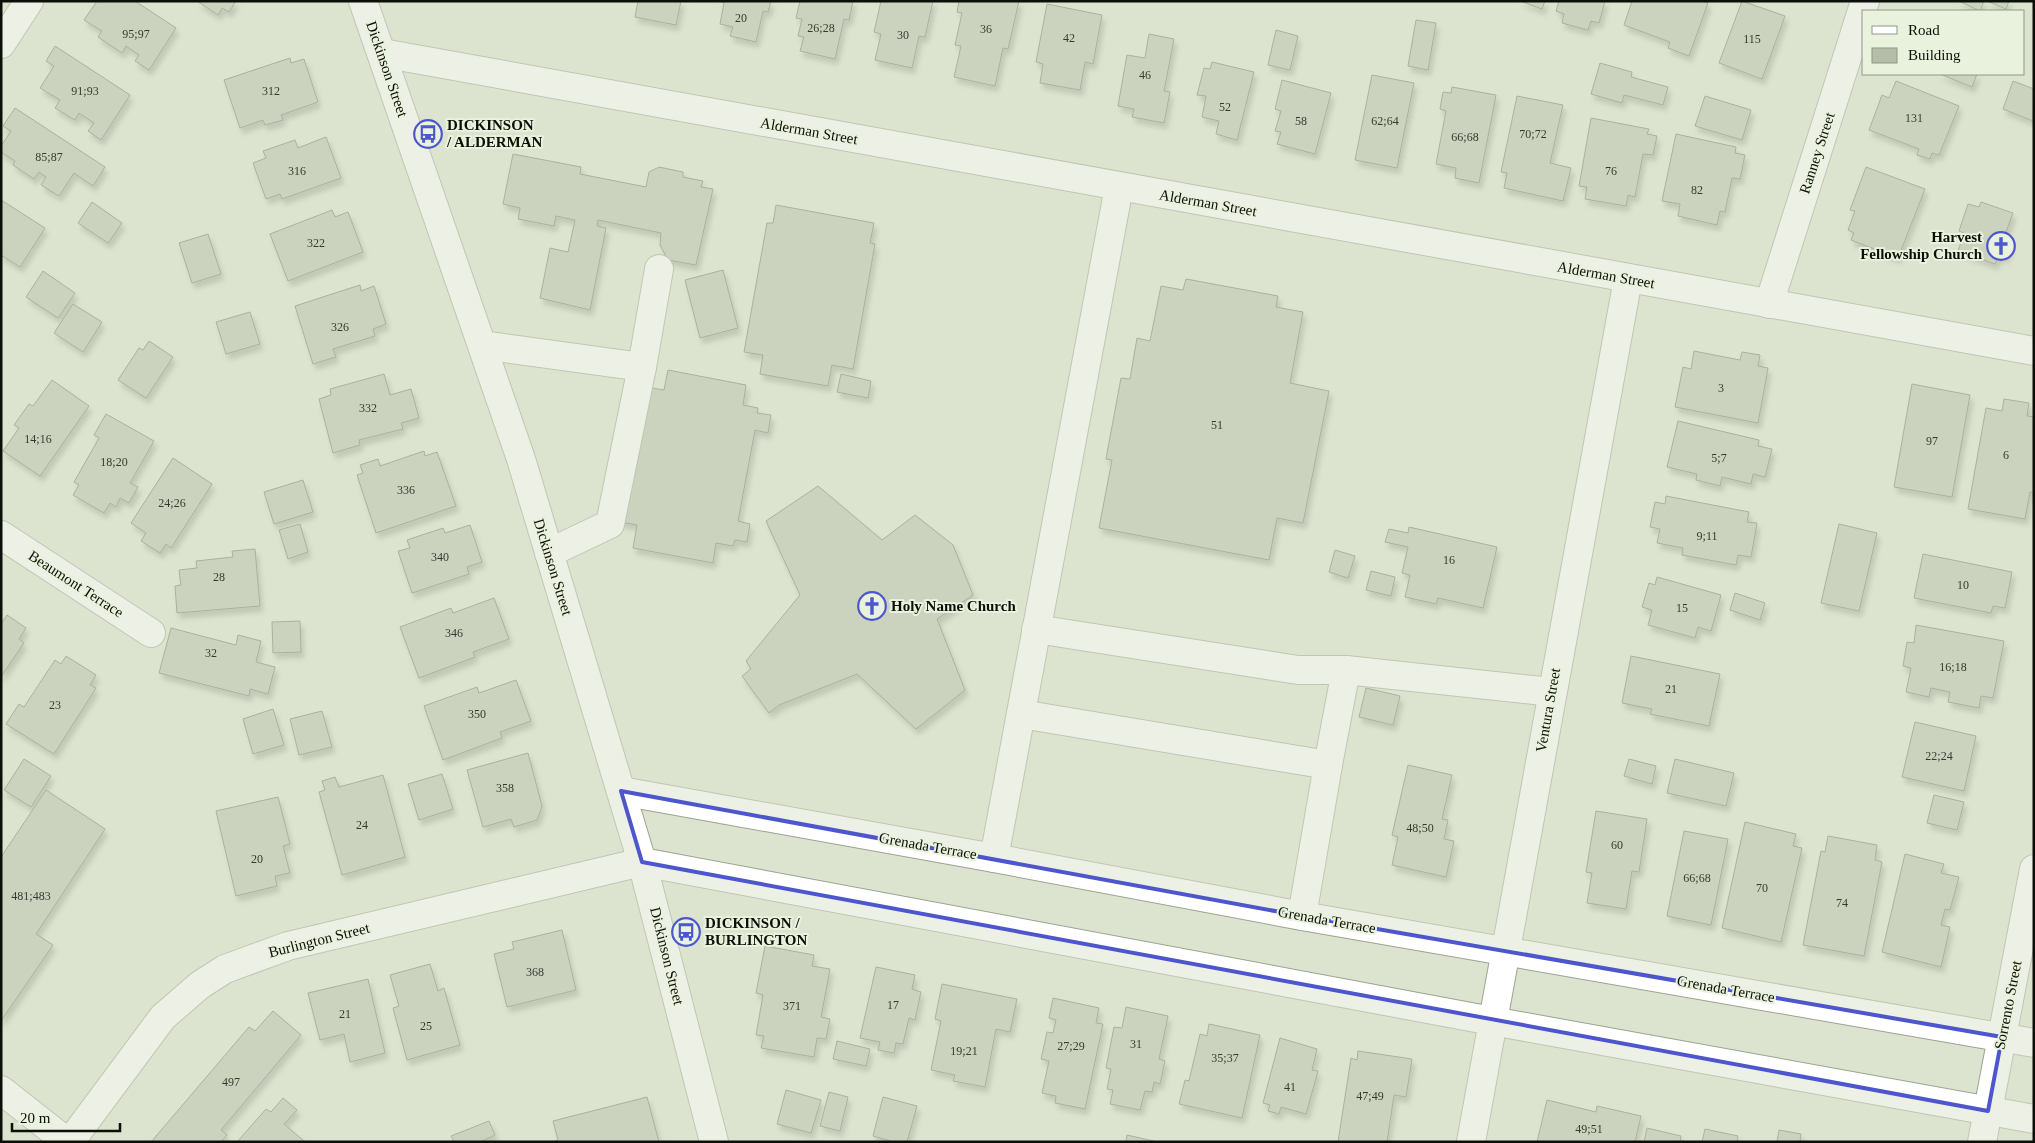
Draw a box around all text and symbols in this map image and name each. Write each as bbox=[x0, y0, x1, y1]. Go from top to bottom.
legend bbox=[1862, 10, 2025, 75]
house number: 20 bbox=[735, 11, 747, 25]
street label: Dickinson Street bbox=[363, 19, 411, 120]
house number: 26;28 bbox=[807, 21, 835, 35]
house number: 36 bbox=[980, 22, 992, 36]
text: Road bbox=[1908, 22, 1940, 38]
house number: 95;97 bbox=[122, 27, 150, 41]
house number: 30 bbox=[897, 28, 909, 42]
house number: 42 bbox=[1063, 31, 1075, 45]
house number: 115 bbox=[1743, 32, 1761, 46]
text: Building bbox=[1908, 47, 1961, 63]
house number: 46 bbox=[1139, 68, 1151, 82]
house number: 91;93 bbox=[71, 84, 99, 98]
house number: 312 bbox=[262, 84, 280, 98]
house number: 52 bbox=[1219, 100, 1231, 114]
street label: Ranney Street bbox=[1796, 110, 1838, 196]
house number: 131 bbox=[1905, 111, 1923, 125]
house number: 58 bbox=[1295, 114, 1307, 128]
house number: 62;64 bbox=[1371, 114, 1399, 128]
street label: Alderman Street bbox=[759, 115, 860, 148]
place label: DICKINSON / ALDERMAN bbox=[446, 117, 543, 150]
bus stop icon: DICKINSON / ALDERMAN bbox=[413, 119, 443, 149]
house number: 70;72 bbox=[1519, 127, 1547, 141]
house number: 66;68 bbox=[1451, 130, 1479, 144]
house number: 85;87 bbox=[35, 150, 63, 164]
house number: 316 bbox=[288, 164, 306, 178]
house number: 76 bbox=[1605, 164, 1617, 178]
house number: 82 bbox=[1691, 183, 1703, 197]
street label: Alderman Street bbox=[1158, 187, 1259, 220]
place label: Harvest Fellowship Church bbox=[1860, 229, 1983, 262]
church icon: Harvest Fellowship Church bbox=[1986, 231, 2016, 261]
house number: 322 bbox=[307, 236, 325, 250]
street label: Alderman Street bbox=[1556, 259, 1657, 292]
house number: 326 bbox=[331, 320, 349, 334]
house number: 3 bbox=[1718, 381, 1724, 395]
house number: 332 bbox=[359, 401, 377, 415]
house number: 51 bbox=[1211, 418, 1223, 432]
house number: 14;16 bbox=[24, 432, 52, 446]
house number: 97 bbox=[1926, 434, 1938, 448]
house number: 6 bbox=[2003, 448, 2009, 462]
house number: 5;7 bbox=[1711, 451, 1727, 465]
house number: 18;20 bbox=[100, 455, 128, 469]
house number: 336 bbox=[397, 483, 415, 497]
house number: 24;26 bbox=[158, 496, 186, 510]
street label: Dickinson Street bbox=[531, 517, 576, 618]
house number: 9;11 bbox=[1697, 529, 1717, 543]
street label: Beaumont Terrace bbox=[26, 547, 127, 621]
house number: 340 bbox=[431, 550, 449, 564]
house number: 16 bbox=[1443, 553, 1455, 567]
house number: 28 bbox=[213, 570, 225, 584]
house number: 10 bbox=[1957, 578, 1969, 592]
church icon: Holy Name Church bbox=[857, 591, 887, 621]
place label: Holy Name Church bbox=[891, 598, 1016, 614]
house number: 15 bbox=[1676, 601, 1688, 615]
house number: 346 bbox=[445, 626, 463, 640]
house number: 32 bbox=[205, 646, 217, 660]
house number: 16;18 bbox=[1939, 660, 1967, 674]
street label: Ventura Street bbox=[1533, 666, 1563, 753]
house number: 21 bbox=[1665, 682, 1677, 696]
house number: 23 bbox=[49, 698, 61, 712]
house number: 350 bbox=[468, 707, 486, 721]
house number: 22;24 bbox=[1925, 749, 1953, 763]
house number: 358 bbox=[496, 781, 514, 795]
house number: 24 bbox=[356, 818, 368, 832]
house number: 48;50 bbox=[1406, 821, 1434, 835]
street label: Grenada Terrace bbox=[878, 830, 978, 863]
house number: 60 bbox=[1611, 838, 1623, 852]
house number: 20 bbox=[251, 852, 263, 866]
house number: 66;68 bbox=[1683, 871, 1711, 885]
house number: 70 bbox=[1756, 881, 1768, 895]
house number: 481;483 bbox=[11, 889, 51, 903]
house number: 74 bbox=[1836, 896, 1848, 910]
street label: Grenada Terrace bbox=[1277, 904, 1377, 937]
street label: Dickinson Street bbox=[647, 905, 687, 1007]
place label: DICKINSON / BURLINGTON bbox=[705, 915, 807, 948]
bus stop icon: DICKINSON / BURLINGTON bbox=[671, 917, 701, 947]
street label: Burlington Street bbox=[267, 919, 372, 960]
street label: Sorrento Street bbox=[1992, 958, 2025, 1051]
house number: 368 bbox=[526, 965, 544, 979]
street label: Grenada Terrace bbox=[1676, 973, 1776, 1006]
house number: 17 bbox=[887, 998, 899, 1012]
house number: 371 bbox=[783, 999, 801, 1013]
house number: 21 bbox=[339, 1007, 351, 1021]
house number: 25 bbox=[420, 1019, 432, 1033]
house number: 31 bbox=[1130, 1037, 1142, 1051]
house number: 27;29 bbox=[1057, 1039, 1085, 1053]
house number: 19;21 bbox=[950, 1044, 978, 1058]
house number: 35;37 bbox=[1211, 1051, 1239, 1065]
house number: 497 bbox=[222, 1075, 240, 1089]
house number: 41 bbox=[1284, 1080, 1296, 1094]
house number: 47;49 bbox=[1356, 1089, 1384, 1103]
scale bar bbox=[12, 1100, 120, 1132]
text: 20 m bbox=[20, 1110, 51, 1126]
house number: 49;51 bbox=[1575, 1122, 1603, 1136]

